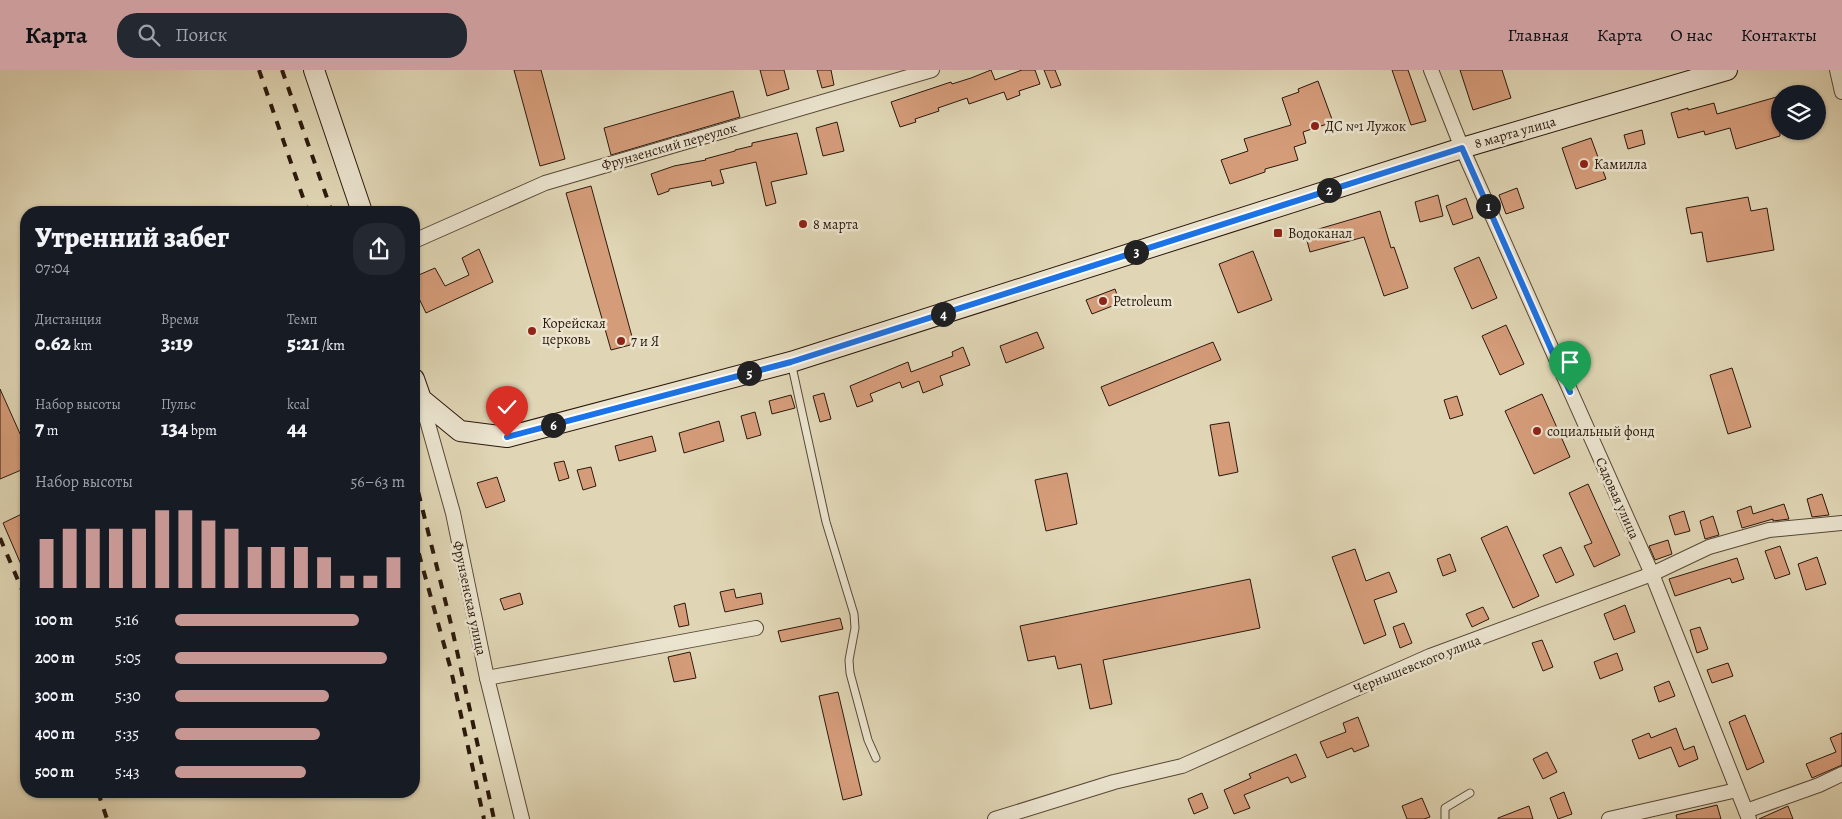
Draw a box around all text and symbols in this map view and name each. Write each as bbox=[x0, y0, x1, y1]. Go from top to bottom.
search box bbox=[117, 13, 467, 58]
text: Карта bbox=[25, 19, 87, 51]
icon: search bbox=[135, 21, 163, 49]
text: Поиск bbox=[175, 22, 227, 48]
text: Главная bbox=[1508, 23, 1569, 47]
text: Карта bbox=[1597, 23, 1642, 47]
text: О нас bbox=[1670, 23, 1713, 47]
text: Контакты bbox=[1741, 23, 1817, 47]
map controls bbox=[1771, 85, 1826, 140]
button: layers bbox=[1771, 85, 1826, 140]
street label: 8 марта улица bbox=[1472, 112, 1559, 153]
place label: ДС №1 Лужок bbox=[1325, 117, 1406, 136]
street label: Фрунзенский переулок bbox=[599, 118, 739, 175]
marker: ДС №1 Лужок bbox=[1309, 120, 1321, 132]
place label: Камилла bbox=[1594, 155, 1648, 174]
marker: Камилла bbox=[1578, 158, 1590, 170]
pin: 2 bbox=[1316, 178, 1342, 202]
text: 2 bbox=[1326, 181, 1333, 200]
pin: 1 bbox=[1476, 194, 1500, 218]
text: 1 bbox=[1486, 197, 1491, 216]
place label: 8 марта bbox=[813, 215, 859, 234]
marker: 8 марта bbox=[797, 218, 809, 230]
text: Утренний забег bbox=[35, 219, 229, 257]
button: share bbox=[353, 223, 405, 275]
place label: Водоканал bbox=[1288, 224, 1352, 243]
marker: Водоканал bbox=[1272, 227, 1284, 239]
pin: 3 bbox=[1124, 240, 1148, 264]
text: 3 bbox=[1133, 243, 1140, 262]
text: 07:04 bbox=[35, 257, 70, 279]
place label: Petroleum bbox=[1113, 292, 1172, 311]
marker: Petroleum bbox=[1097, 295, 1109, 307]
pin: 4 bbox=[930, 302, 956, 326]
text: 4 bbox=[940, 305, 947, 324]
text: Дистанция bbox=[35, 310, 102, 329]
text: Время bbox=[161, 310, 199, 329]
text: Темп bbox=[287, 310, 318, 329]
place label: Корейская церковь bbox=[542, 314, 606, 349]
marker: Корейская церковь bbox=[526, 325, 538, 337]
text: 0.62 bbox=[35, 329, 71, 357]
text: 3:19 bbox=[161, 329, 193, 357]
text: 5:21 bbox=[287, 329, 319, 357]
place label: 7 и Я bbox=[631, 332, 659, 351]
marker: 7 и Я bbox=[615, 335, 627, 347]
text: km bbox=[71, 336, 92, 355]
text: /km bbox=[319, 336, 345, 355]
pin bbox=[1549, 341, 1591, 392]
icon: arrive bbox=[1556, 348, 1584, 376]
pin: 5 bbox=[736, 360, 762, 386]
text: 5 bbox=[747, 364, 752, 383]
pin bbox=[486, 386, 528, 437]
icon: check bbox=[493, 393, 521, 421]
text: Набор высоты bbox=[35, 395, 121, 414]
text: Пульс bbox=[161, 395, 196, 414]
text: kcal bbox=[287, 395, 309, 414]
pin: 6 bbox=[540, 412, 566, 438]
text: 7 bbox=[35, 414, 44, 442]
text: 134 bbox=[161, 414, 188, 442]
text: 44 bbox=[287, 414, 307, 442]
text: 6 bbox=[550, 416, 557, 435]
text: m bbox=[44, 421, 58, 440]
text: bpm bbox=[188, 421, 217, 440]
place label: социальный фонд bbox=[1547, 422, 1655, 441]
marker: социальный фонд bbox=[1531, 425, 1543, 437]
street label: Садовая улица bbox=[1591, 454, 1644, 543]
text: Набор высоты bbox=[35, 471, 133, 493]
text: 56–63 m bbox=[350, 471, 405, 493]
street label: Фрунзенская улица bbox=[448, 539, 491, 658]
text: 100 m bbox=[35, 609, 73, 631]
text: 5:16 bbox=[115, 609, 139, 631]
street label: Чернышевского улица bbox=[1351, 630, 1484, 699]
text: 200 m bbox=[35, 647, 75, 669]
text: 5:05 bbox=[115, 647, 141, 669]
text: 300 m bbox=[35, 685, 74, 707]
text: 5:30 bbox=[115, 685, 141, 707]
text: 400 m bbox=[35, 723, 75, 745]
text: 5:35 bbox=[115, 723, 139, 745]
text: 500 m bbox=[35, 761, 74, 783]
text: 5:43 bbox=[115, 761, 140, 783]

